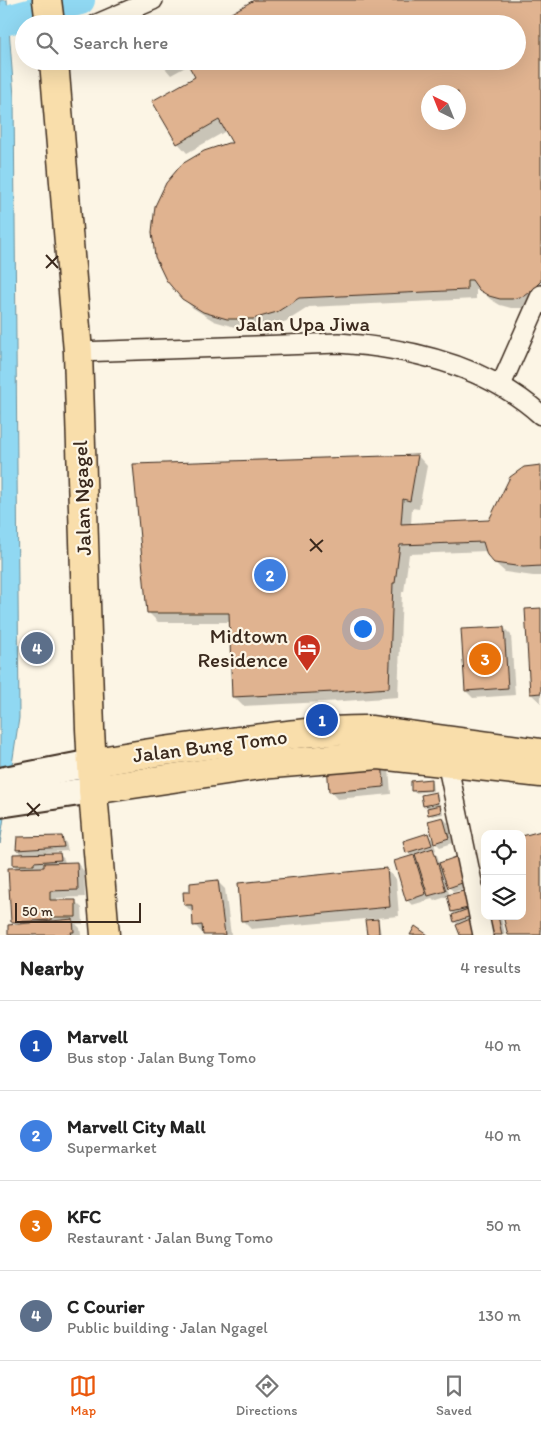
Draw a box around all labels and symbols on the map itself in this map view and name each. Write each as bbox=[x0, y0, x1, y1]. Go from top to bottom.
north arrow bbox=[421, 85, 466, 130]
street label: Jalan Upa Jiwa bbox=[236, 311, 370, 336]
street label: Jalan Ngagel bbox=[67, 440, 96, 556]
pin: 2 bbox=[254, 556, 286, 594]
your location bbox=[350, 616, 376, 642]
place label: Midtown Residence bbox=[198, 623, 288, 672]
pin: 4 bbox=[21, 629, 53, 667]
hotel icon: Midtown Residence bbox=[292, 633, 322, 672]
pin: 3 bbox=[469, 640, 501, 678]
pin: 1 bbox=[306, 701, 338, 739]
street label: Jalan Bung Tomo bbox=[131, 724, 289, 767]
scale bar bbox=[15, 900, 141, 923]

